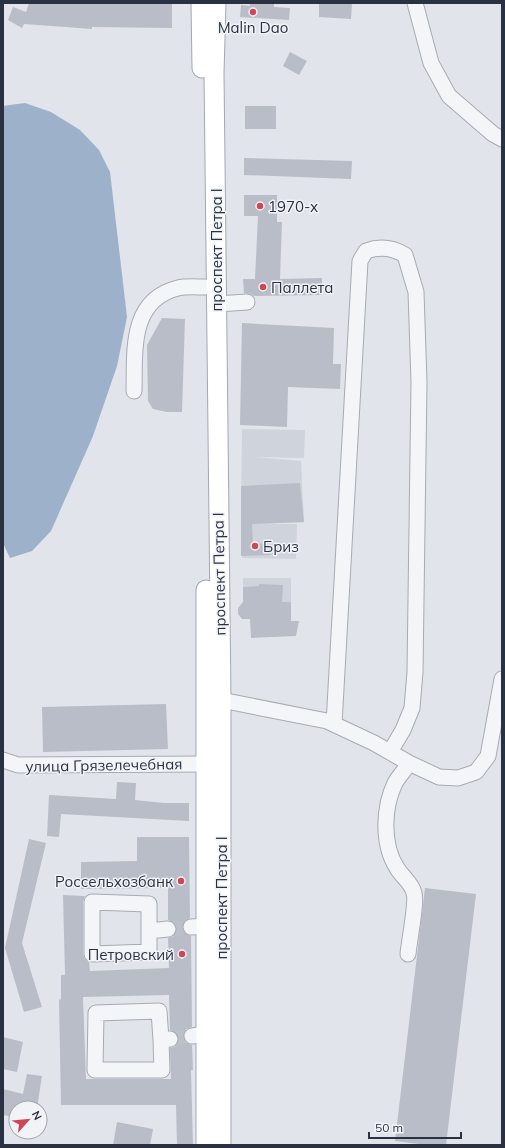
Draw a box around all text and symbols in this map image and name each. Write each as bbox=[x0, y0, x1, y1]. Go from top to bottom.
marker: Malin Dao bbox=[248, 7, 258, 17]
place label: Malin Dao bbox=[218, 18, 288, 37]
street label: проспект Петра I bbox=[207, 188, 226, 312]
place label: 1970-х bbox=[268, 197, 318, 216]
marker: 1970-х bbox=[255, 201, 265, 211]
place label: Паллета bbox=[271, 278, 334, 297]
marker: Паллета bbox=[258, 282, 268, 292]
street label: проспект Петра I bbox=[208, 512, 230, 636]
place label: Бриз bbox=[263, 537, 299, 556]
marker: Бриз bbox=[250, 541, 260, 551]
street label: улица Грязелечебная bbox=[25, 754, 183, 776]
street label: проспект Петра I bbox=[212, 836, 231, 960]
place label: Россельхозбанк bbox=[55, 872, 174, 891]
marker: Россельхозбанк bbox=[176, 876, 186, 886]
place label: Петровский bbox=[88, 945, 174, 964]
marker: Петровский bbox=[177, 949, 187, 959]
north arrow bbox=[8, 1100, 48, 1140]
text: N bbox=[29, 1109, 45, 1122]
scale bar bbox=[369, 1114, 461, 1140]
text: 50 m bbox=[375, 1120, 403, 1135]

